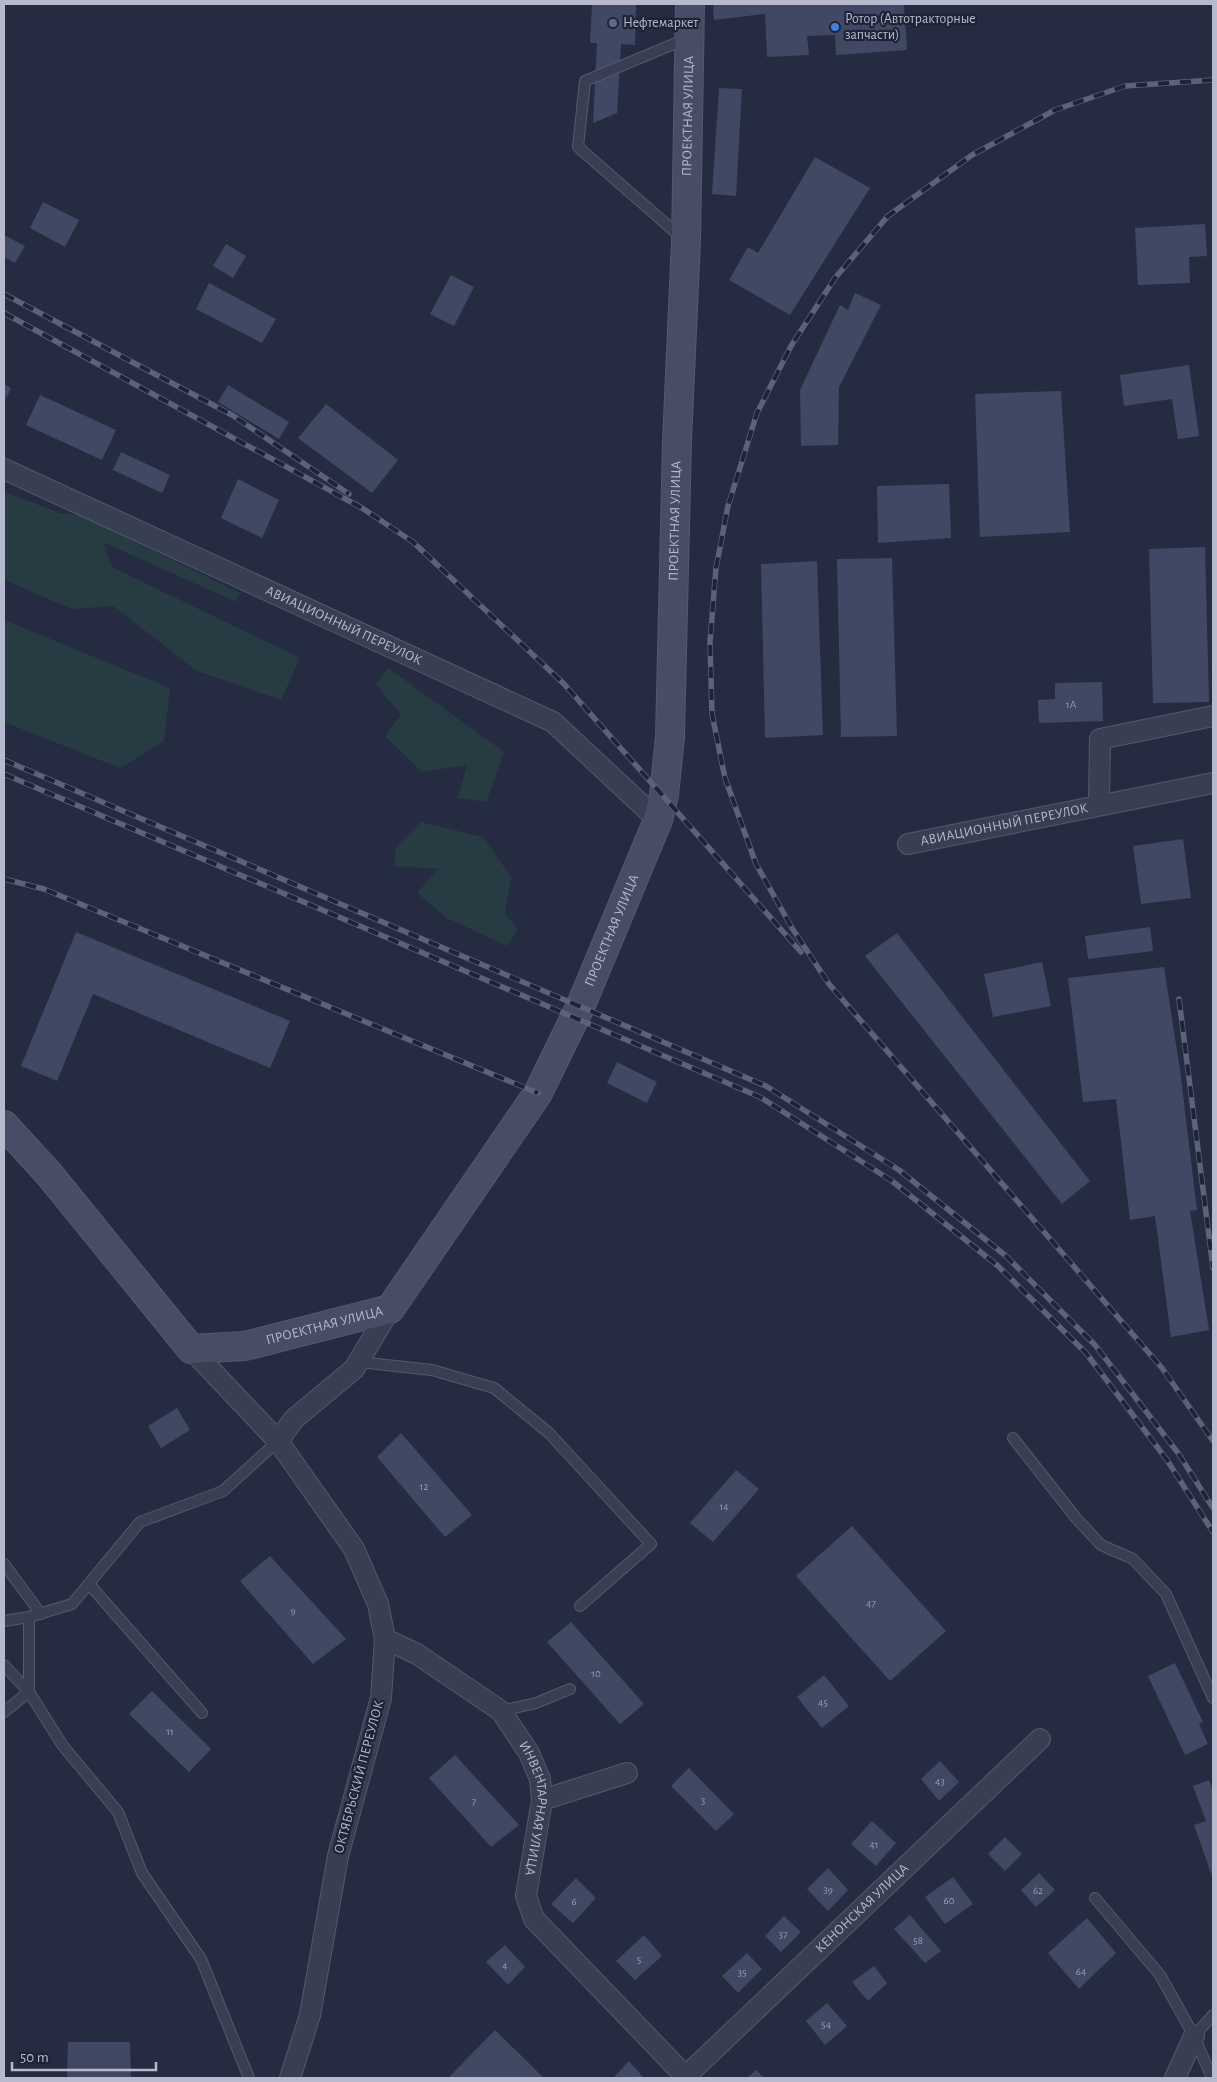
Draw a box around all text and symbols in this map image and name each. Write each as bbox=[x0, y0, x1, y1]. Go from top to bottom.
place label: Ротор (Автотракторные запчасти) bbox=[845, 12, 976, 42]
place label: Нефтемаркет bbox=[623, 16, 699, 30]
marker: Нефтемаркет bbox=[607, 17, 619, 29]
marker: Ротор (Автотракторные запчасти) bbox=[829, 21, 841, 33]
street label: ПРОЕКТНАЯ УЛИЦА bbox=[680, 56, 696, 176]
street label: ПРОЕКТНАЯ УЛИЦА bbox=[667, 461, 684, 581]
street label: АВИАЦИОННЫЙ ПЕРЕУЛОК bbox=[263, 584, 424, 668]
house number: 1А bbox=[1066, 699, 1077, 710]
street label: АВИАЦИОННЫЙ ПЕРЕУЛОК bbox=[919, 801, 1089, 848]
street label: ПРОЕКТНАЯ УЛИЦА bbox=[582, 872, 642, 989]
street label: ПРОЕКТНАЯ УЛИЦА bbox=[265, 1304, 384, 1347]
house number: 12 bbox=[420, 1481, 428, 1492]
house number: 14 bbox=[719, 1501, 729, 1512]
house number: 47 bbox=[866, 1598, 876, 1609]
house number: 9 bbox=[290, 1605, 296, 1616]
house number: 10 bbox=[591, 1668, 601, 1679]
house number: 45 bbox=[818, 1697, 828, 1708]
street label: ОКТЯБРЬСКИЙ ПЕРЕУЛОК bbox=[331, 1699, 386, 1855]
house number: 11 bbox=[166, 1726, 174, 1737]
street label: ИНВЕНТАРНАЯ УЛИЦА bbox=[516, 1739, 549, 1877]
house number: 43 bbox=[935, 1776, 945, 1787]
house number: 3 bbox=[701, 1795, 706, 1806]
house number: 7 bbox=[472, 1796, 477, 1807]
house number: 41 bbox=[869, 1839, 879, 1850]
street label: КЕНОНСКАЯ УЛИЦА bbox=[813, 1861, 911, 1956]
house number: 39 bbox=[823, 1884, 833, 1895]
house number: 62 bbox=[1033, 1885, 1043, 1896]
house number: 60 bbox=[944, 1895, 955, 1906]
house number: 6 bbox=[571, 1896, 577, 1907]
house number: 37 bbox=[778, 1929, 788, 1940]
house number: 58 bbox=[913, 1935, 923, 1946]
house number: 5 bbox=[637, 1954, 642, 1965]
house number: 4 bbox=[502, 1960, 508, 1971]
house number: 64 bbox=[1076, 1966, 1086, 1977]
house number: 35 bbox=[737, 1967, 747, 1978]
house number: 54 bbox=[821, 2019, 831, 2030]
scale bar bbox=[12, 2040, 156, 2072]
text: 50 m bbox=[20, 2050, 49, 2065]

